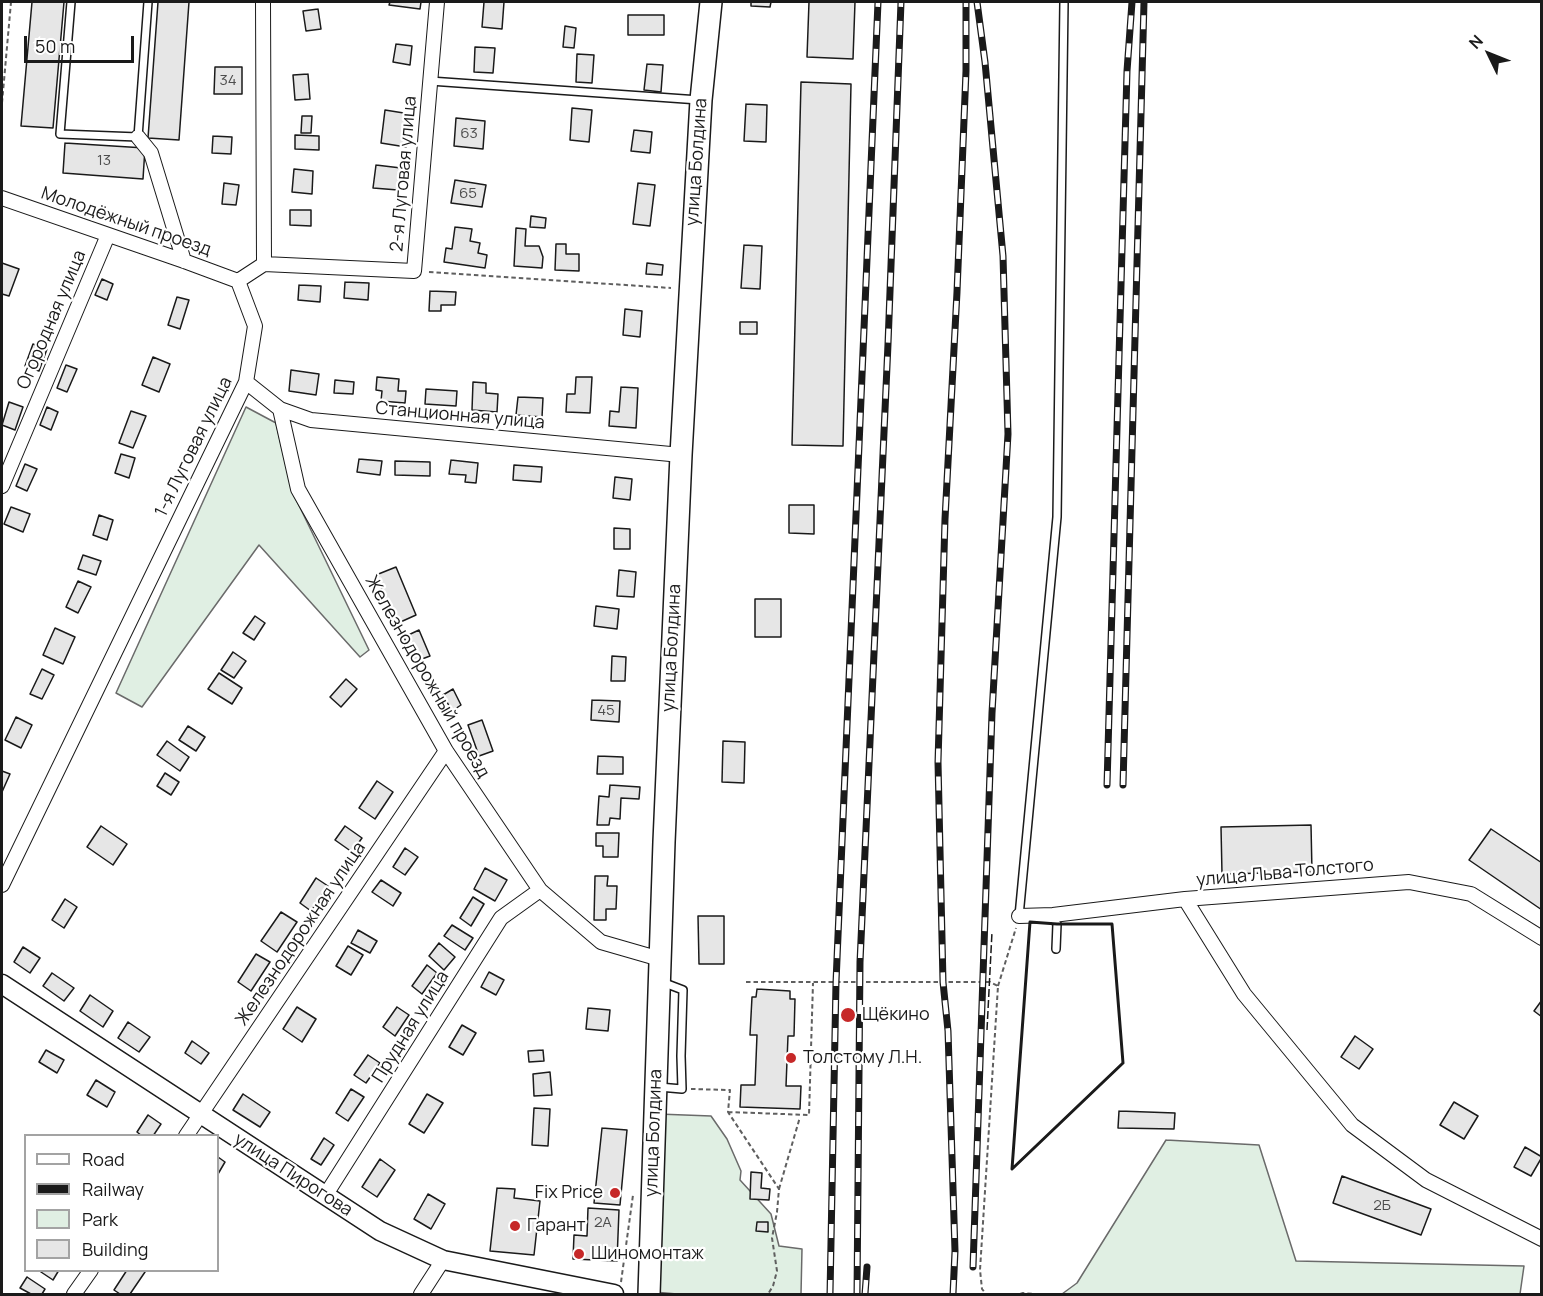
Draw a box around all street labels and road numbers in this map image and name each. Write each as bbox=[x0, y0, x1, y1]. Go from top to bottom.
street label: 2-я Луговая улица bbox=[386, 95, 422, 253]
street label: улица Болдина bbox=[682, 97, 712, 227]
street label: Молодёжный проезд bbox=[38, 183, 214, 261]
street label: Огородная улица bbox=[13, 247, 91, 393]
street label: 1-я Луговая улица bbox=[151, 373, 237, 521]
street label: Станционная улица bbox=[374, 398, 546, 434]
street label: Железнодорожный проезд bbox=[360, 572, 494, 782]
street label: улица Болдина bbox=[658, 584, 686, 712]
street label: Железнодорожная улица bbox=[231, 838, 371, 1030]
street label: улица Льва Толстого bbox=[1195, 854, 1375, 892]
street label: Прудная улица bbox=[368, 967, 454, 1087]
street label: улица Болдина bbox=[641, 1069, 667, 1197]
street label: улица Пирогова bbox=[230, 1129, 356, 1221]

